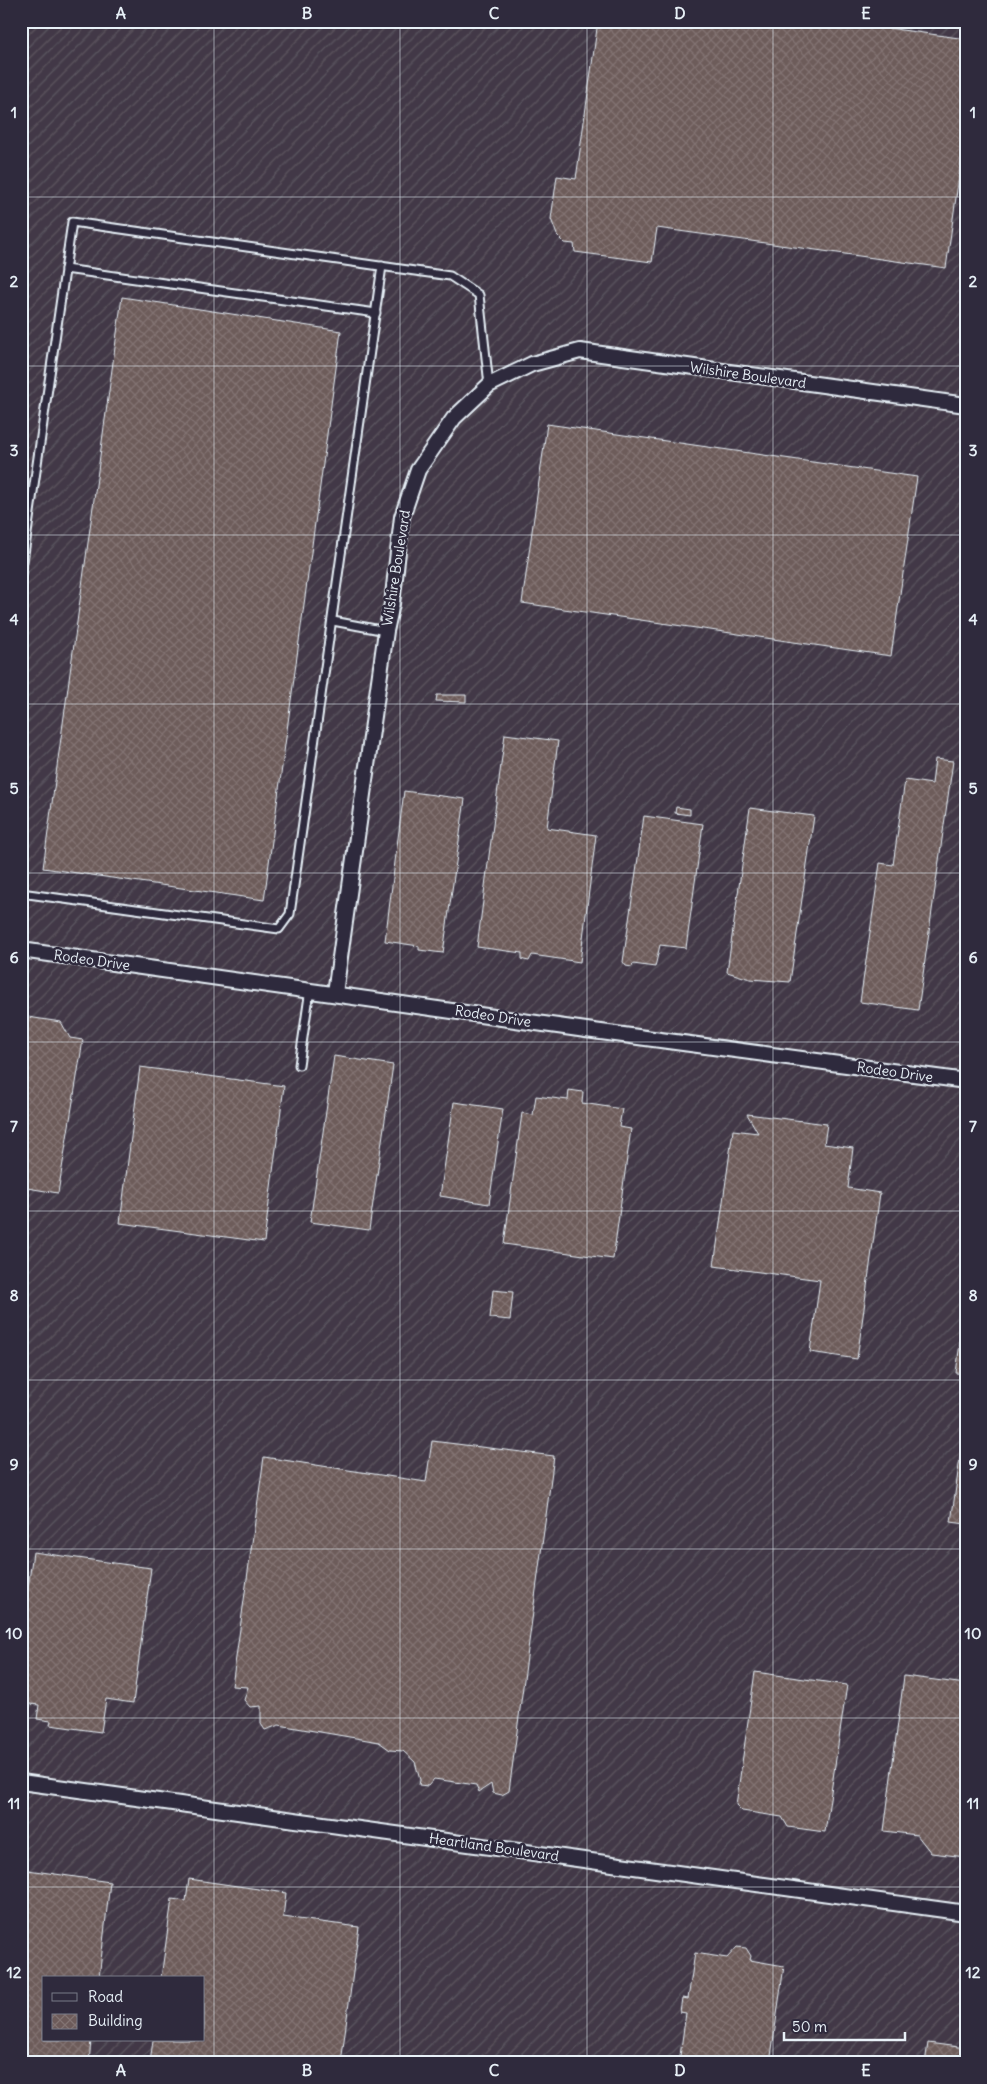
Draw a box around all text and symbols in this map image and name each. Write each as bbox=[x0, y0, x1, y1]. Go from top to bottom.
text: A bbox=[116, 3, 126, 23]
text: B bbox=[302, 3, 313, 23]
text: C bbox=[489, 3, 500, 23]
text: D bbox=[674, 3, 686, 23]
text: E bbox=[861, 3, 871, 23]
text: 1 bbox=[11, 102, 17, 122]
text: 1 bbox=[970, 102, 976, 122]
text: 2 bbox=[10, 271, 19, 291]
text: 2 bbox=[969, 271, 978, 291]
street label: Wilshire Boulevard bbox=[689, 358, 807, 392]
text: 3 bbox=[9, 440, 19, 460]
text: 3 bbox=[968, 440, 978, 460]
street label: Wilshire Boulevard bbox=[378, 509, 414, 627]
text: 4 bbox=[9, 609, 19, 629]
text: 4 bbox=[968, 609, 978, 629]
text: 5 bbox=[9, 778, 19, 798]
text: 5 bbox=[968, 778, 978, 798]
street label: Rodeo Drive bbox=[53, 946, 131, 974]
text: 6 bbox=[9, 947, 19, 967]
text: 6 bbox=[968, 947, 978, 967]
street label: Rodeo Drive bbox=[454, 1001, 532, 1031]
street label: Rodeo Drive bbox=[856, 1058, 934, 1086]
text: 7 bbox=[10, 1116, 18, 1136]
text: 7 bbox=[969, 1116, 977, 1136]
text: 8 bbox=[9, 1285, 19, 1305]
text: 8 bbox=[968, 1285, 978, 1305]
text: 9 bbox=[9, 1454, 19, 1474]
text: 9 bbox=[968, 1454, 978, 1474]
text: 10 bbox=[6, 1623, 22, 1643]
text: 10 bbox=[965, 1623, 981, 1643]
text: 11 bbox=[8, 1793, 20, 1813]
text: 11 bbox=[967, 1793, 979, 1813]
street label: Heartland Boulevard bbox=[428, 1829, 560, 1865]
text: 12 bbox=[6, 1962, 22, 1982]
text: 12 bbox=[965, 1962, 981, 1982]
legend bbox=[42, 1976, 205, 2042]
text: Road bbox=[88, 1987, 123, 2006]
scale bar bbox=[784, 2009, 906, 2041]
text: Building bbox=[88, 2011, 143, 2030]
text: 50 m bbox=[792, 2017, 827, 2036]
text: A bbox=[116, 2060, 126, 2080]
text: B bbox=[302, 2060, 313, 2080]
text: C bbox=[489, 2060, 500, 2080]
text: D bbox=[674, 2060, 686, 2080]
text: E bbox=[861, 2060, 871, 2080]

